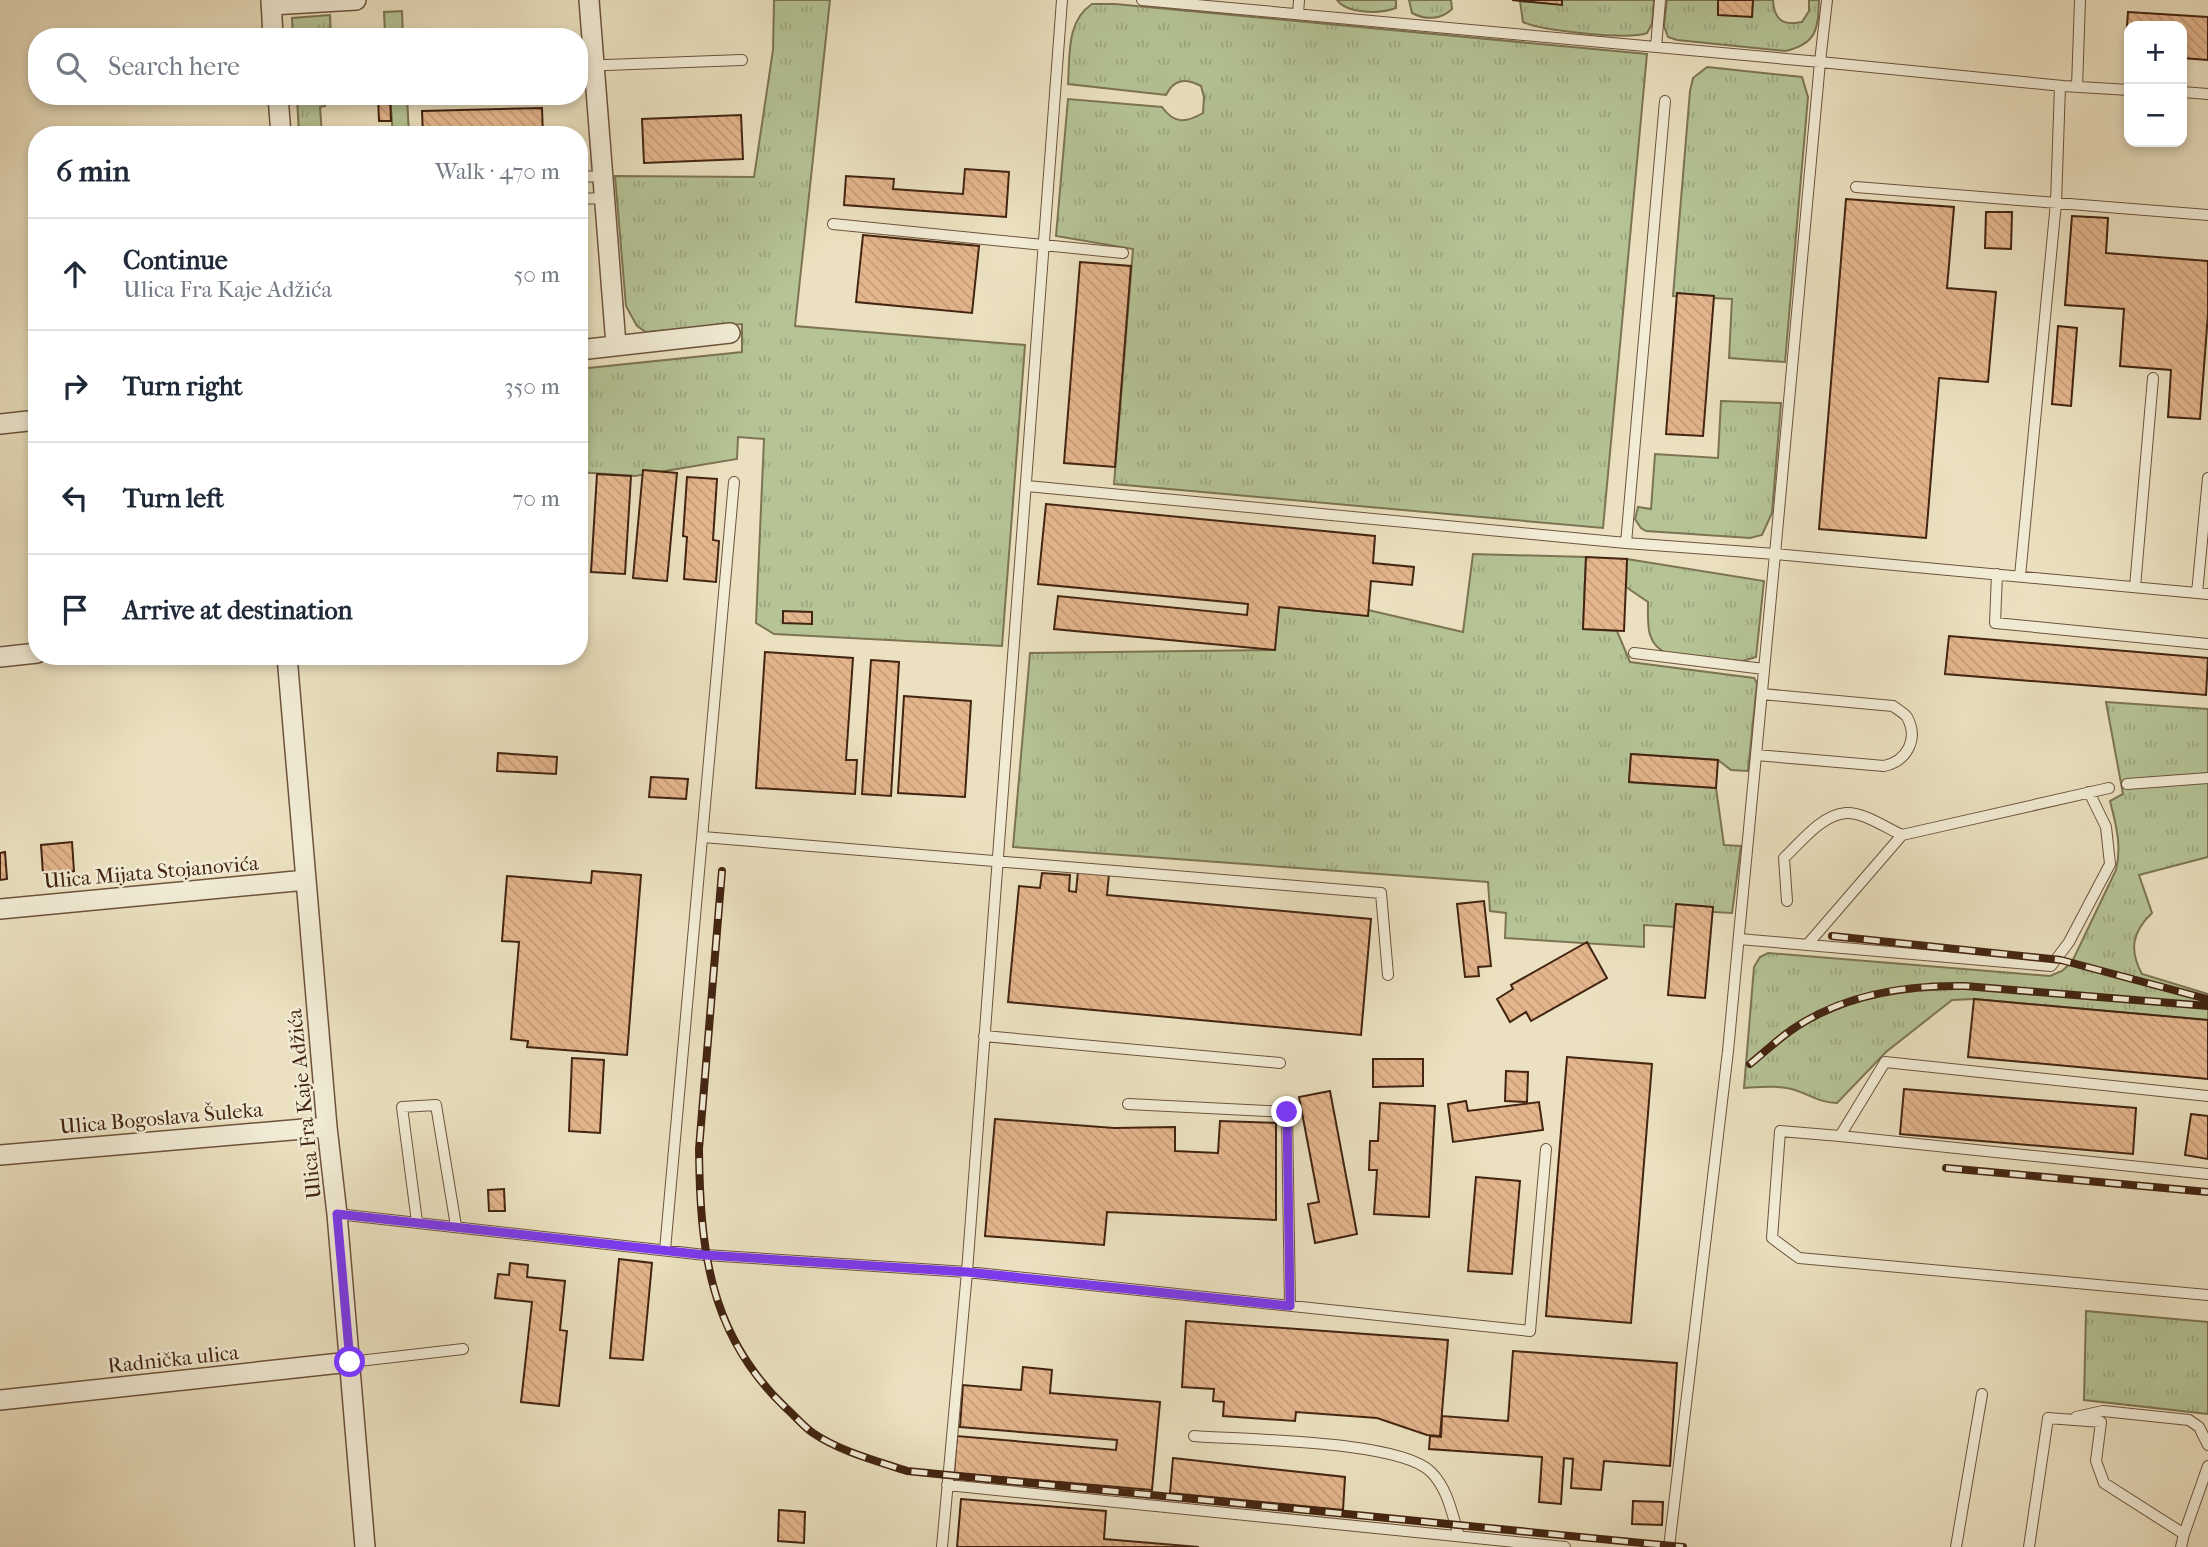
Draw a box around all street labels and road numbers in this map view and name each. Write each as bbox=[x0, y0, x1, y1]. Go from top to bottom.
street label: Ulica Mijata Stojanovića bbox=[43, 851, 260, 893]
street label: Ulica Fra Kaje Adžića bbox=[282, 1008, 326, 1200]
street label: Ulica Bogoslava Šuleka bbox=[58, 1097, 264, 1139]
street label: Radnička ulica bbox=[106, 1340, 240, 1378]

